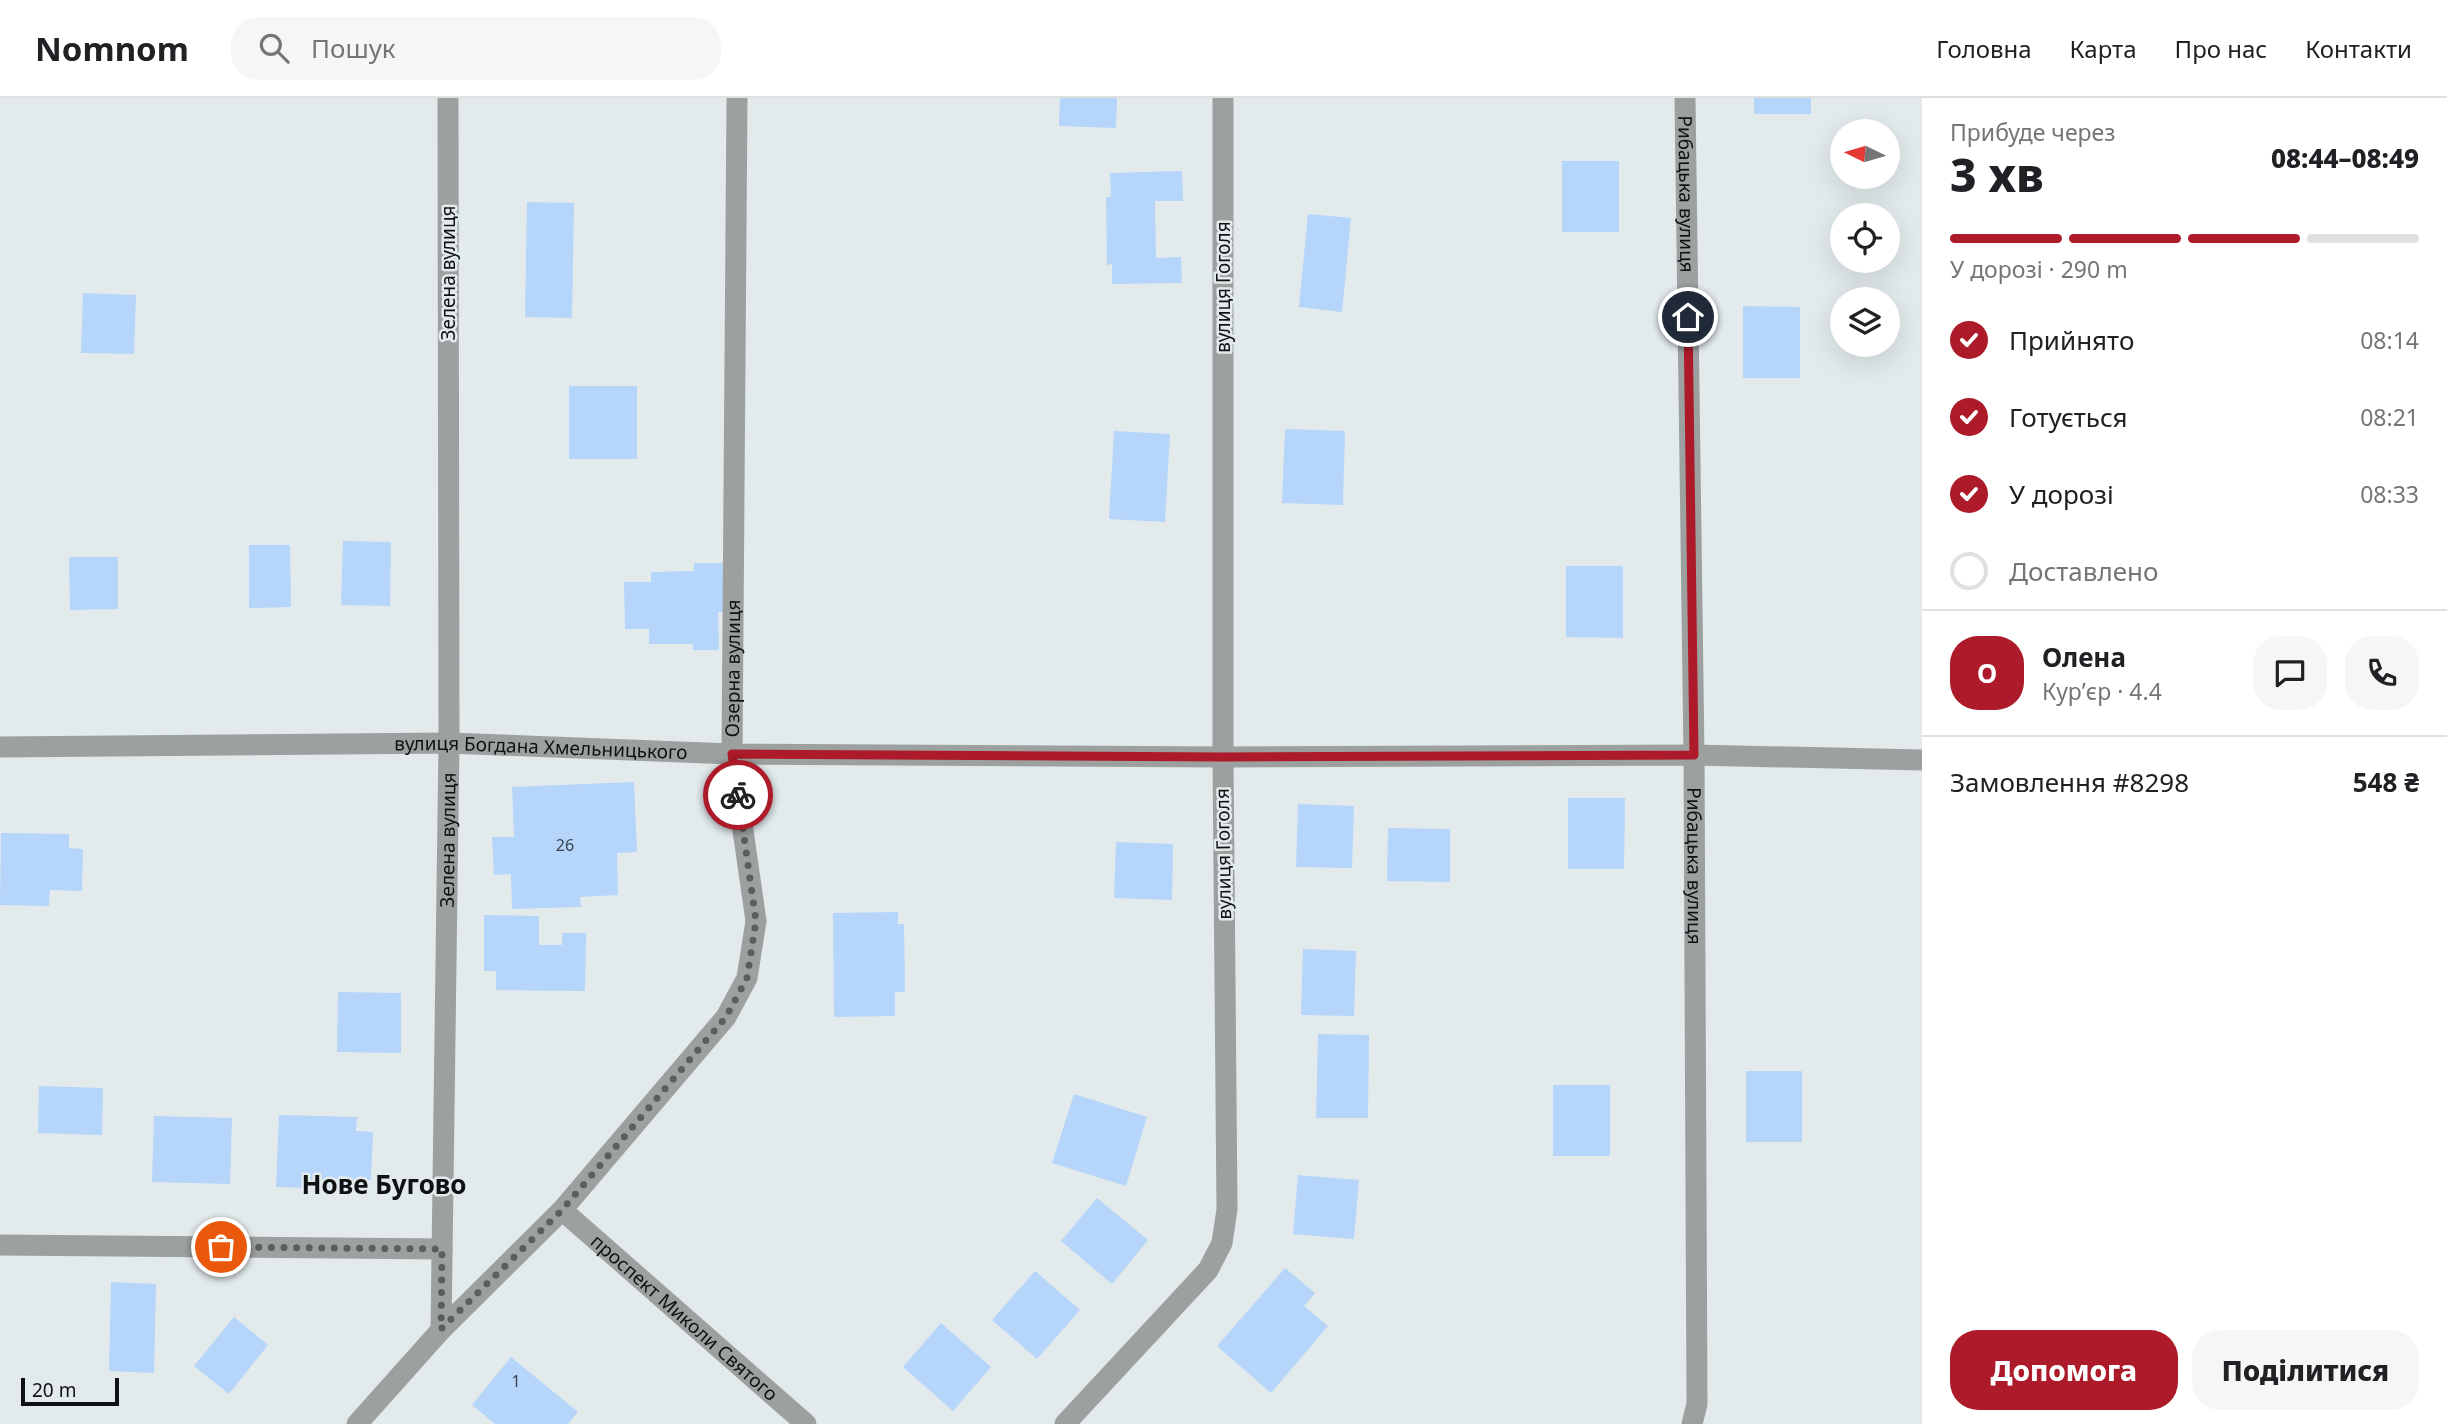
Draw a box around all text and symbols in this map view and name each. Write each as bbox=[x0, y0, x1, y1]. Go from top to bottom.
search box bbox=[231, 17, 721, 80]
text: Nomnom bbox=[35, 26, 189, 71]
icon: search bbox=[255, 29, 293, 67]
text: Пошук bbox=[311, 30, 396, 66]
text: Головна bbox=[1936, 32, 2032, 65]
text: Карта bbox=[2070, 32, 2137, 65]
text: Про нас bbox=[2175, 32, 2267, 65]
text: Контакти bbox=[2305, 32, 2412, 65]
street label: Рибацька вулиця bbox=[1672, 115, 1700, 273]
text: Прибуде через bbox=[1950, 116, 2115, 148]
north arrow bbox=[1830, 119, 1900, 189]
map controls bbox=[1830, 119, 1900, 357]
text: 08:44–08:49 bbox=[2271, 140, 2419, 176]
text: 3 хв bbox=[1950, 143, 2044, 205]
button: locate bbox=[1830, 203, 1900, 273]
street label: Зелена вулиця bbox=[435, 205, 461, 341]
street label: вулиця Гоголя bbox=[1210, 221, 1236, 353]
text: У дорозі · 290 m bbox=[1950, 253, 2128, 285]
pin bbox=[1658, 287, 1718, 347]
button: layers bbox=[1830, 287, 1900, 357]
icon: home bbox=[1669, 298, 1707, 336]
icon: check bbox=[1950, 321, 1988, 359]
text: Прийнято bbox=[2009, 322, 2134, 358]
text: 08:14 bbox=[2360, 324, 2419, 356]
icon: check bbox=[1950, 398, 1988, 436]
text: Готується bbox=[2009, 399, 2128, 435]
text: 08:21 bbox=[2360, 401, 2419, 433]
icon: check bbox=[1950, 475, 1988, 513]
text: У дорозі bbox=[2009, 476, 2114, 512]
text: 08:33 bbox=[2360, 478, 2419, 510]
text: Доставлено bbox=[2009, 553, 2158, 589]
street label: Озерна вулиця bbox=[719, 599, 746, 737]
button: chat bbox=[2253, 636, 2327, 710]
button: phone bbox=[2345, 636, 2419, 710]
text: Олена bbox=[2042, 639, 2126, 675]
text: О bbox=[1977, 655, 1997, 691]
text: Кур’єр · 4.4 bbox=[2042, 675, 2162, 707]
street label: вулиця Богдана Хмельницького bbox=[394, 730, 688, 765]
courier bbox=[703, 760, 773, 830]
text: Замовлення #8298 bbox=[1950, 764, 2189, 800]
text: 548 ₴ bbox=[2353, 764, 2419, 800]
street label: Зелена вулиця bbox=[434, 772, 462, 908]
icon: bike bbox=[719, 776, 757, 814]
street label: Рибацька вулиця bbox=[1681, 787, 1708, 945]
street label: вулиця Гоголя bbox=[1209, 788, 1237, 920]
house number: 26 bbox=[556, 834, 574, 856]
district label: Нове Бугово bbox=[302, 1166, 466, 1202]
pin bbox=[191, 1217, 251, 1277]
icon: bag bbox=[202, 1228, 240, 1266]
street label: проспект Миколи Святого bbox=[585, 1228, 784, 1407]
button: Допомога bbox=[1950, 1330, 2178, 1410]
button: Поділитися bbox=[2192, 1330, 2419, 1410]
house number: 1 bbox=[511, 1370, 521, 1392]
scale bar bbox=[21, 1375, 119, 1407]
text: 20 m bbox=[32, 1377, 76, 1403]

